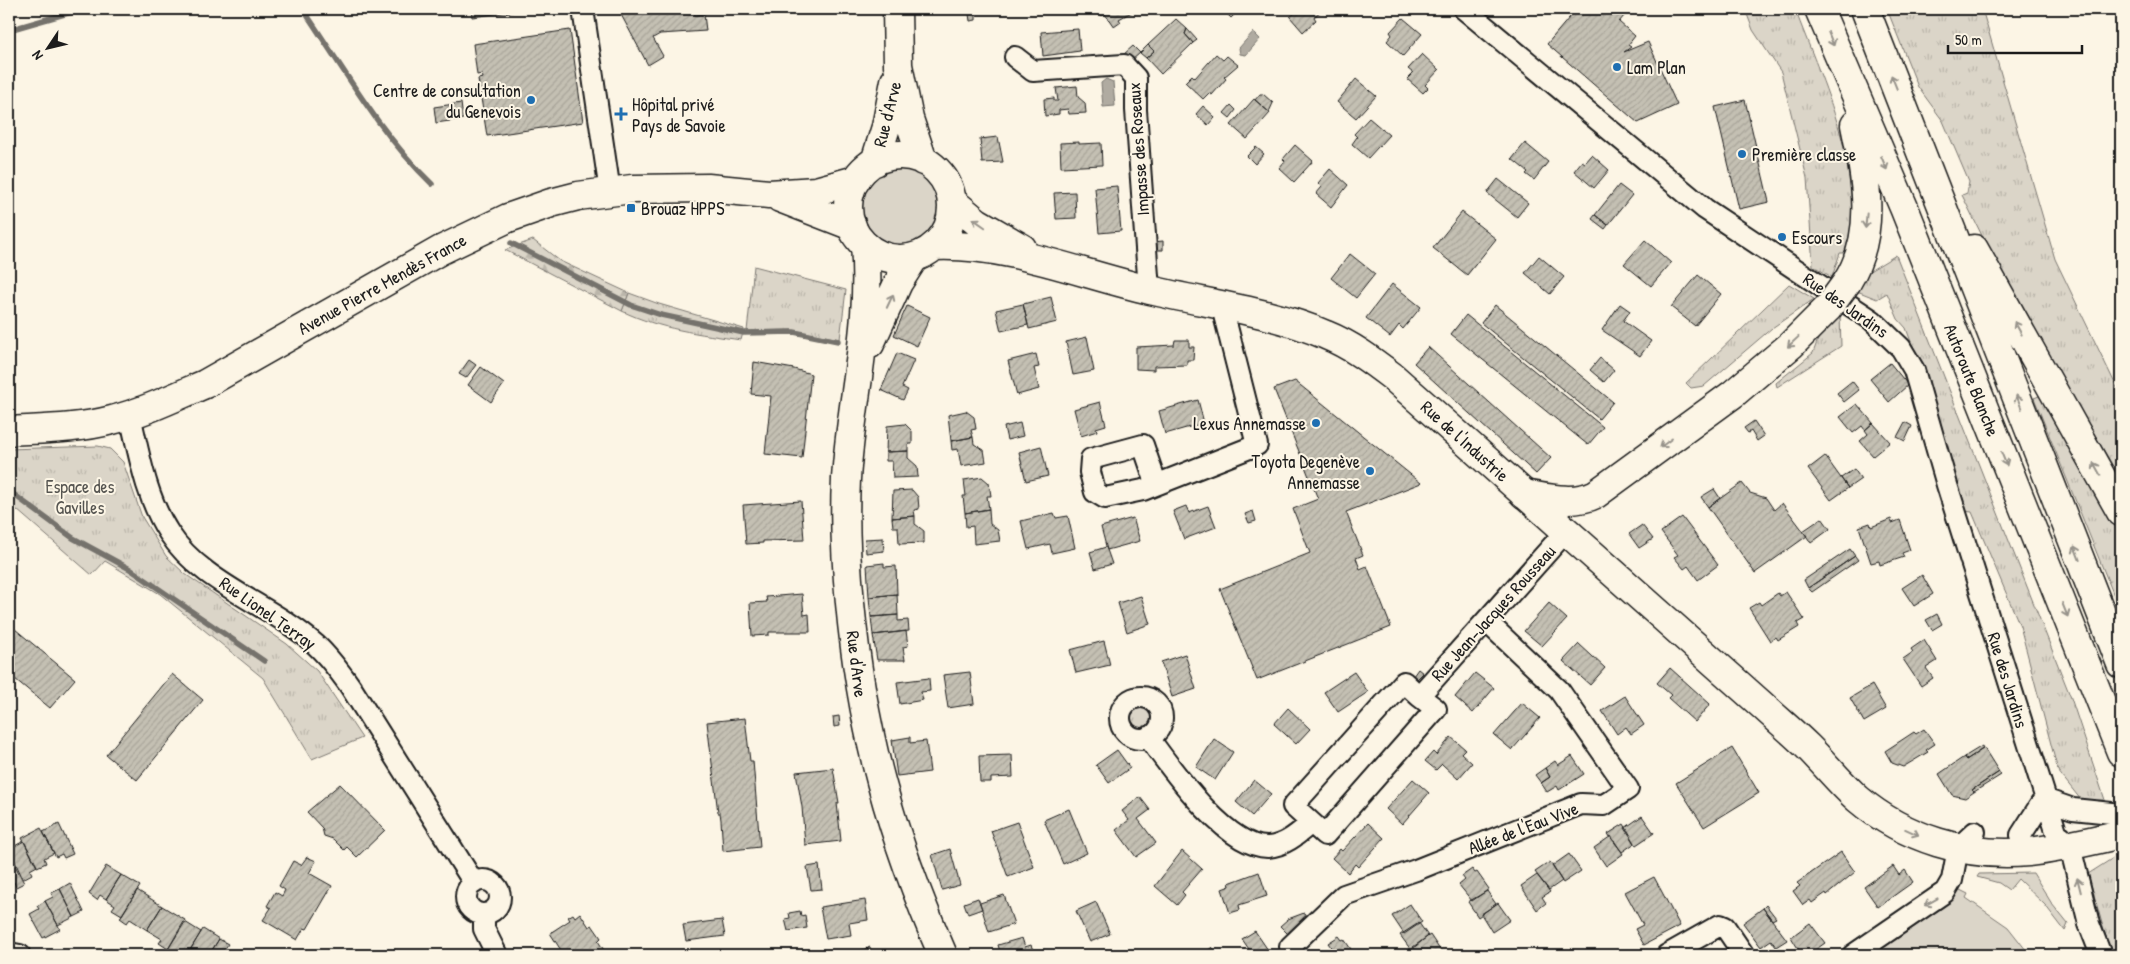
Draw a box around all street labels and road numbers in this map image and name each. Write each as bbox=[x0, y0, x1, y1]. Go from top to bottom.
street label: Rue d'Arve bbox=[867, 79, 907, 149]
street label: Impasse des Roseaux bbox=[1121, 82, 1155, 216]
street label: Avenue Pierre Mendès France bbox=[293, 227, 471, 341]
street label: Rue des Jardins bbox=[1798, 266, 1894, 344]
street label: Autoroute Blanche bbox=[1938, 320, 2006, 440]
street label: Rue de l'Industrie bbox=[1416, 395, 1514, 487]
street label: Rue Jean-Jacques Rousseau bbox=[1425, 539, 1561, 687]
street label: Rue Lionel Terray bbox=[215, 570, 322, 656]
street label: Rue d'Arve bbox=[841, 629, 873, 699]
street label: Rue des Jardins bbox=[1982, 629, 2034, 731]
street label: Allée de l'Eau Vive bbox=[1464, 796, 1582, 860]

